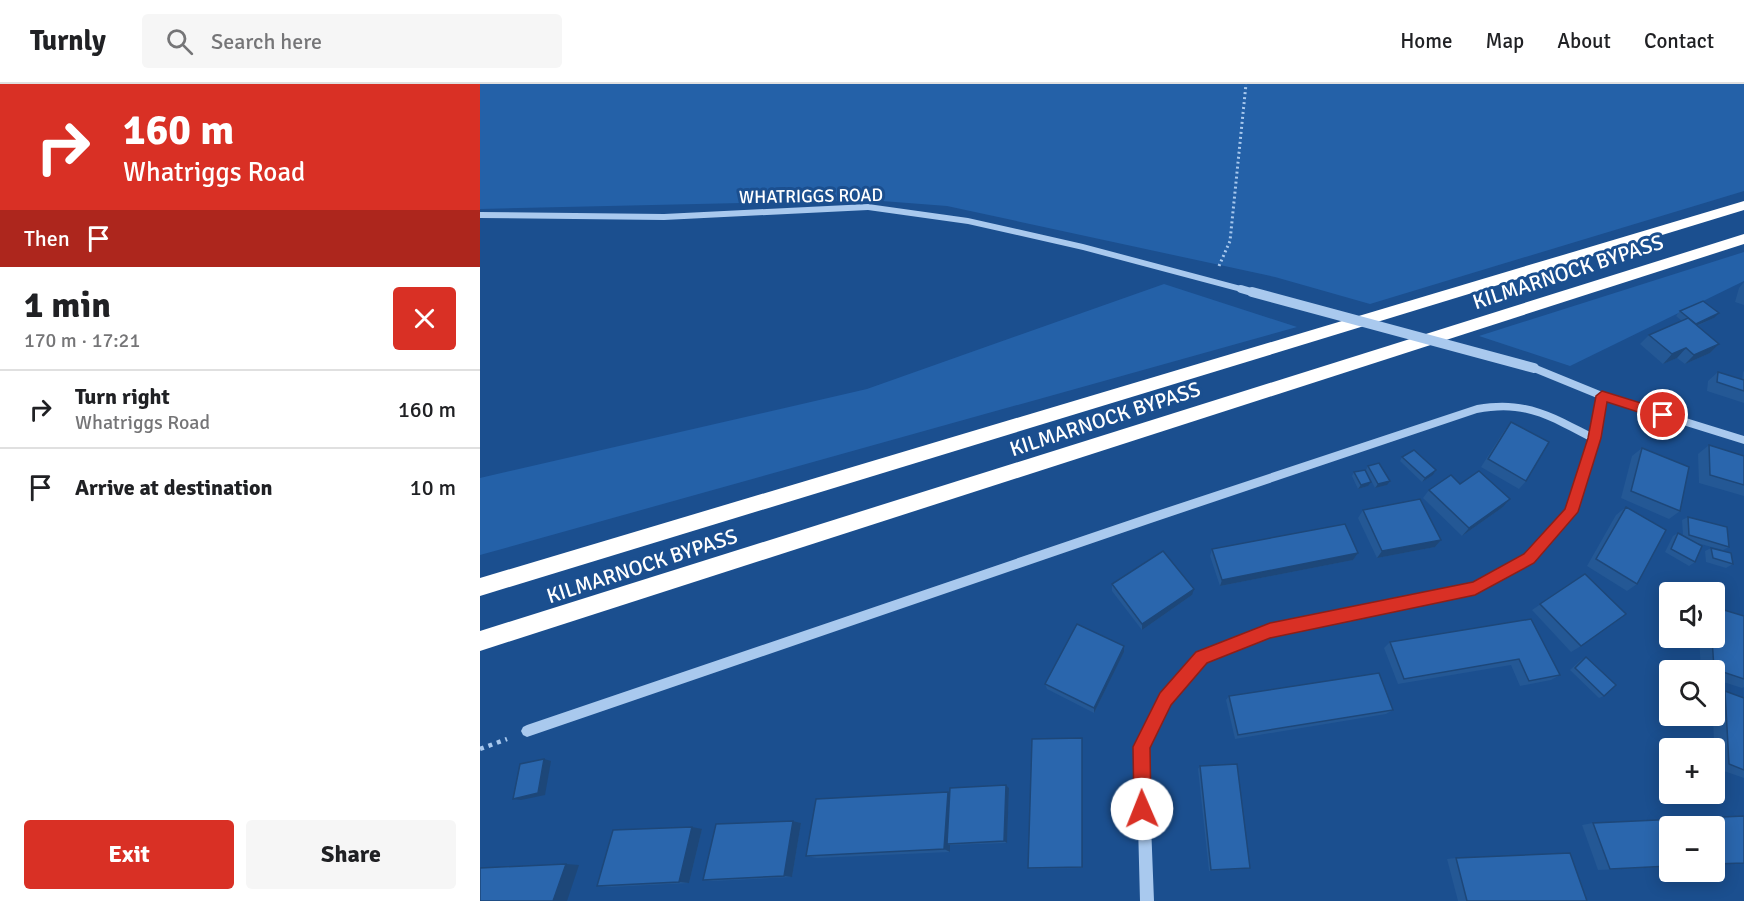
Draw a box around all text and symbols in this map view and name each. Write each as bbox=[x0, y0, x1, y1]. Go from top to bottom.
search box bbox=[142, 14, 562, 68]
text: Turnly bbox=[30, 24, 106, 58]
icon: search bbox=[163, 25, 196, 58]
text: Search here bbox=[211, 28, 322, 55]
text: Home bbox=[1400, 28, 1453, 54]
text: Map bbox=[1486, 28, 1524, 54]
text: About bbox=[1557, 28, 1611, 54]
text: Contact bbox=[1644, 28, 1714, 54]
text: 160 m bbox=[123, 105, 234, 156]
icon: right bbox=[24, 108, 102, 186]
text: Whatriggs Road bbox=[123, 156, 305, 189]
street label: WHATRIGGS ROAD bbox=[739, 184, 883, 208]
icon: arrive bbox=[82, 222, 115, 255]
text: Then bbox=[24, 225, 70, 252]
street label: KILMARNOCK BYPASS bbox=[1469, 229, 1667, 315]
text: 1 min bbox=[24, 283, 111, 328]
button: close bbox=[393, 287, 456, 350]
text: 170 m · 17:21 bbox=[24, 328, 140, 353]
street label: KILMARNOCK BYPASS bbox=[1006, 376, 1204, 462]
text: Turn right bbox=[75, 383, 170, 410]
pin bbox=[1637, 389, 1688, 440]
icon: right bbox=[24, 393, 57, 426]
text: 160 m bbox=[398, 396, 456, 423]
icon: arrive bbox=[1646, 398, 1679, 431]
text: Whatriggs Road bbox=[75, 410, 210, 435]
icon: arrive bbox=[24, 471, 57, 504]
text: Arrive at destination bbox=[75, 474, 272, 501]
text: 10 m bbox=[410, 474, 456, 501]
street label: KILMARNOCK BYPASS bbox=[543, 523, 741, 609]
map controls bbox=[1659, 582, 1725, 882]
button: sound bbox=[1659, 582, 1725, 648]
button: search bbox=[1659, 660, 1725, 726]
button: + bbox=[1659, 738, 1725, 804]
position arrow bbox=[1110, 777, 1174, 841]
button: − bbox=[1659, 816, 1725, 882]
button: Exit bbox=[24, 820, 234, 889]
button: Share bbox=[246, 820, 456, 889]

